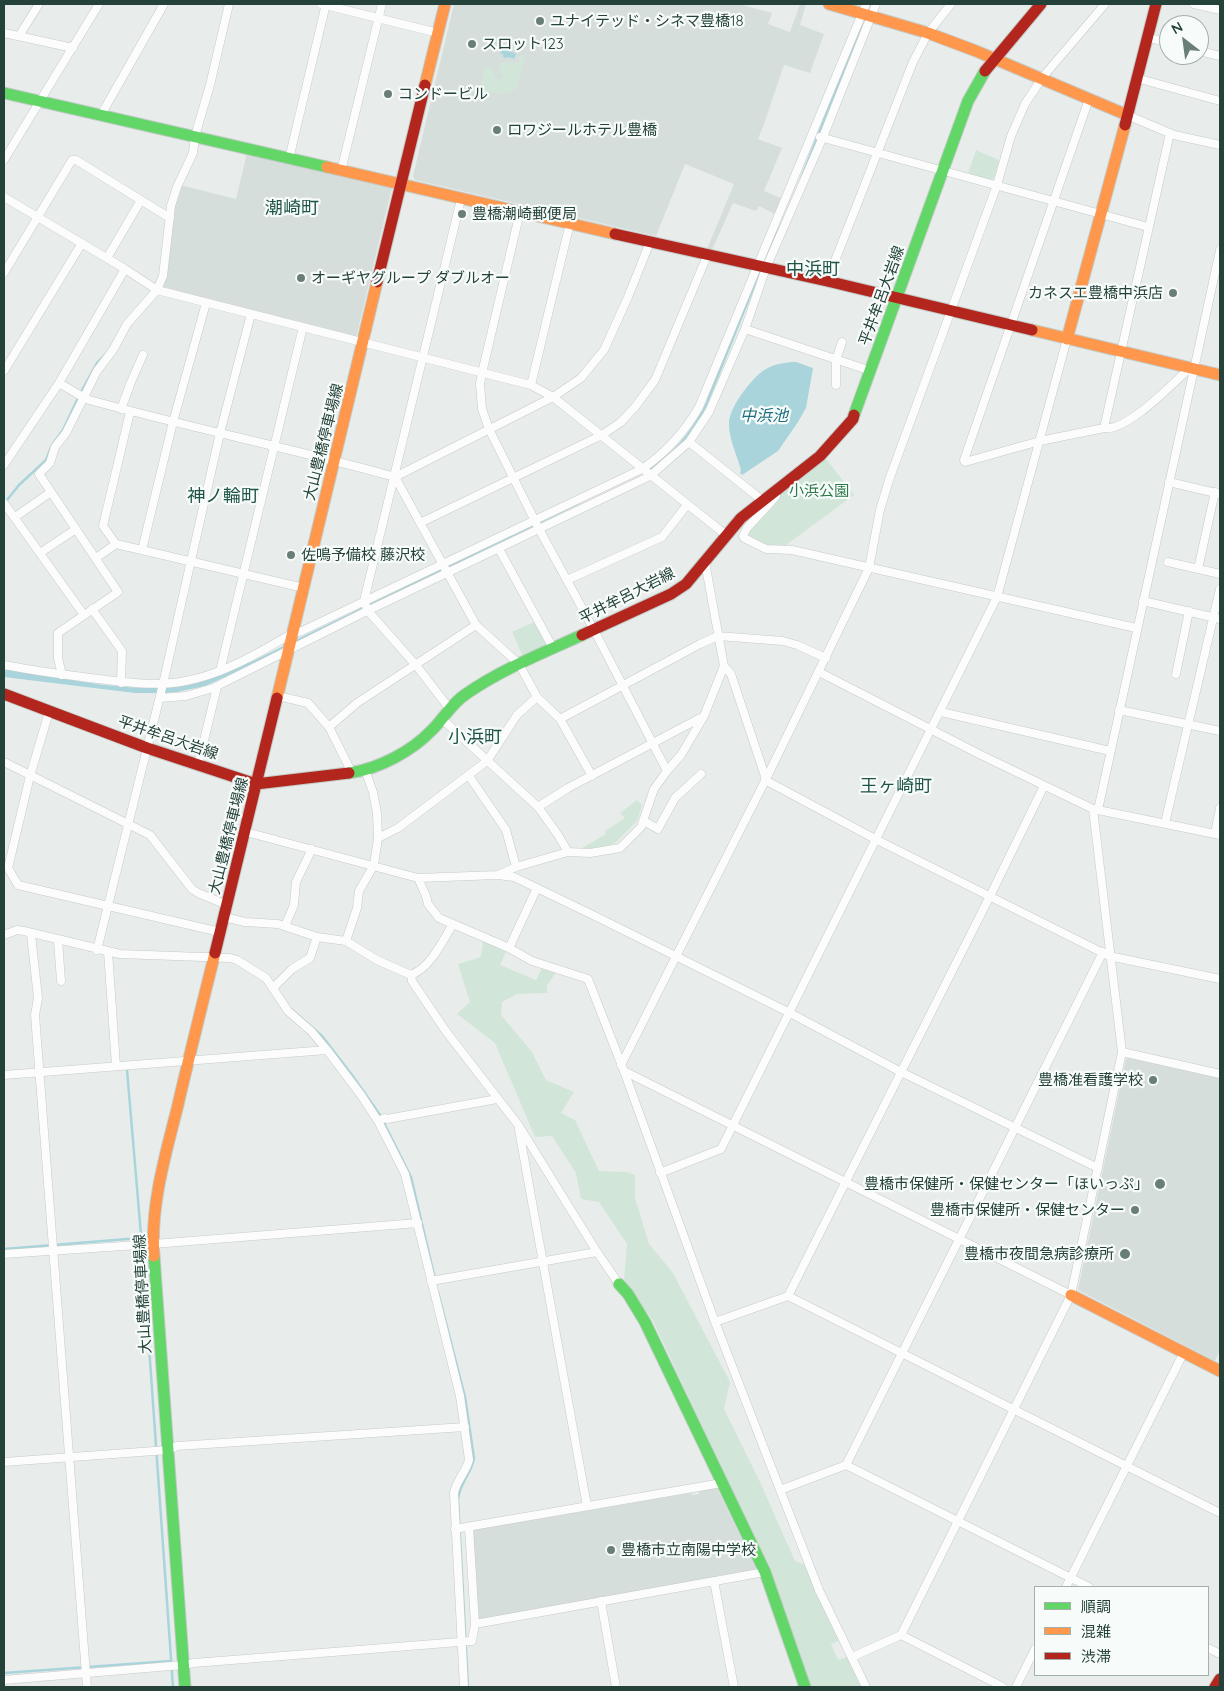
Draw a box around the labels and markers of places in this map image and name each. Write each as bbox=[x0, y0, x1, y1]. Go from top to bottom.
place label: ユナイテッド・シネマ豊橋18 bbox=[550, 12, 744, 30]
marker: ユナイテッド・シネマ豊橋18 bbox=[534, 15, 546, 27]
place label: スロット123 bbox=[482, 35, 564, 53]
marker: スロット123 bbox=[466, 38, 478, 50]
place label: コンドービル bbox=[398, 85, 488, 103]
marker: コンドービル bbox=[382, 88, 394, 100]
place label: ロワジールホテル豊橋 bbox=[507, 121, 657, 139]
marker: ロワジールホテル豊橋 bbox=[491, 124, 503, 136]
place label: 豊橋潮崎郵便局 bbox=[472, 205, 577, 223]
marker: 豊橋潮崎郵便局 bbox=[456, 208, 468, 220]
place label: オーギヤグループ ダブルオー bbox=[311, 269, 510, 287]
marker: オーギヤグループ ダブルオー bbox=[295, 272, 307, 284]
place label: カネスエ豊橋中浜店 bbox=[1028, 284, 1163, 302]
marker: カネスエ豊橋中浜店 bbox=[1167, 287, 1179, 299]
place label: 佐鳴予備校 藤沢校 bbox=[301, 546, 425, 564]
marker: 佐鳴予備校 藤沢校 bbox=[285, 549, 297, 561]
place label: 豊橋准看護学校 bbox=[1038, 1071, 1143, 1089]
marker: 豊橋准看護学校 bbox=[1147, 1074, 1159, 1086]
place label: 豊橋市保健所・保健センター「ほいっぷ」 bbox=[864, 1175, 1149, 1193]
marker: 豊橋市保健所・保健センター「ほいっぷ」 bbox=[1153, 1177, 1167, 1191]
place label: 豊橋市保健所・保健センター bbox=[930, 1201, 1125, 1219]
marker: 豊橋市保健所・保健センター bbox=[1129, 1204, 1141, 1216]
place label: 豊橋市夜間急病診療所 bbox=[964, 1245, 1114, 1263]
marker: 豊橋市夜間急病診療所 bbox=[1118, 1247, 1132, 1261]
place label: 豊橋市立南陽中学校 bbox=[621, 1541, 756, 1559]
marker: 豊橋市立南陽中学校 bbox=[605, 1544, 617, 1556]

